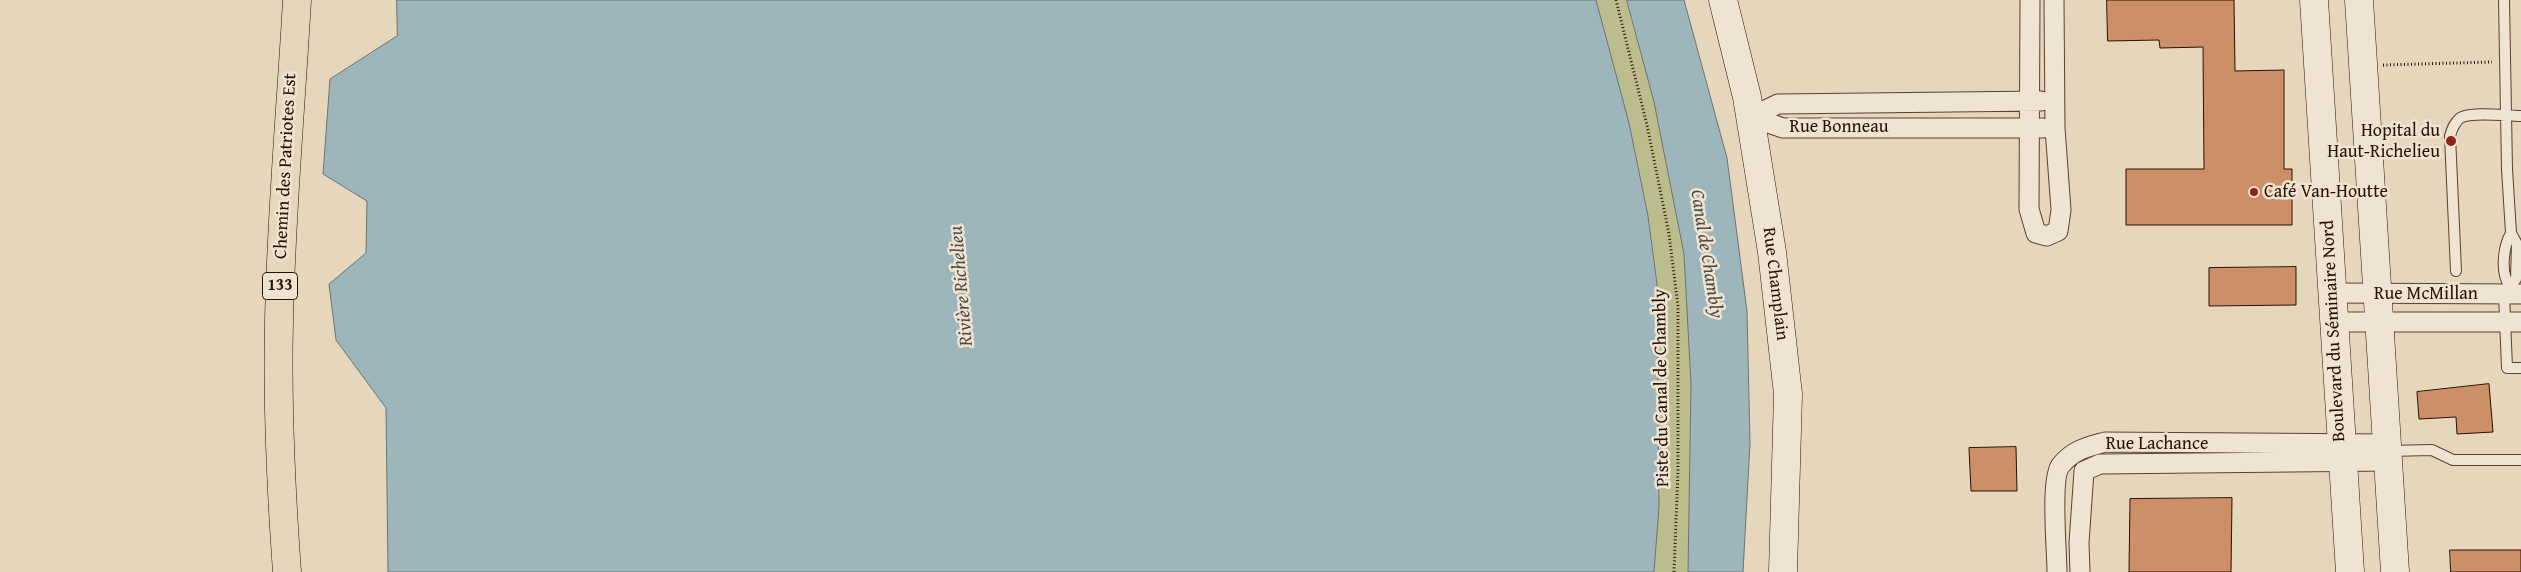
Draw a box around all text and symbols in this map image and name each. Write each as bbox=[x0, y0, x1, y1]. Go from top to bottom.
street label: Chemin des Patriotes Est bbox=[270, 73, 302, 259]
street label: Rue Bonneau bbox=[1790, 116, 1888, 138]
place label: Hopital du Haut-Richelieu bbox=[2327, 120, 2440, 162]
marker: Hopital du Haut-Richelieu bbox=[2444, 134, 2458, 148]
place label: Café Van-Houtte bbox=[2264, 181, 2388, 203]
marker: Café Van-Houtte bbox=[2248, 186, 2260, 198]
water label: Canal de Chambly bbox=[1685, 188, 1727, 320]
street label: Boulevard du Séminaire Nord bbox=[2317, 220, 2351, 442]
water label: Rivière Richelieu bbox=[945, 225, 979, 347]
street label: Rue Champlain bbox=[1757, 226, 1793, 342]
road number: 133 bbox=[262, 272, 298, 300]
street label: Rue McMillan bbox=[2374, 283, 2478, 305]
street label: Piste du Canal de Chambly bbox=[1649, 289, 1675, 487]
street label: Rue Lachance bbox=[2106, 433, 2208, 455]

